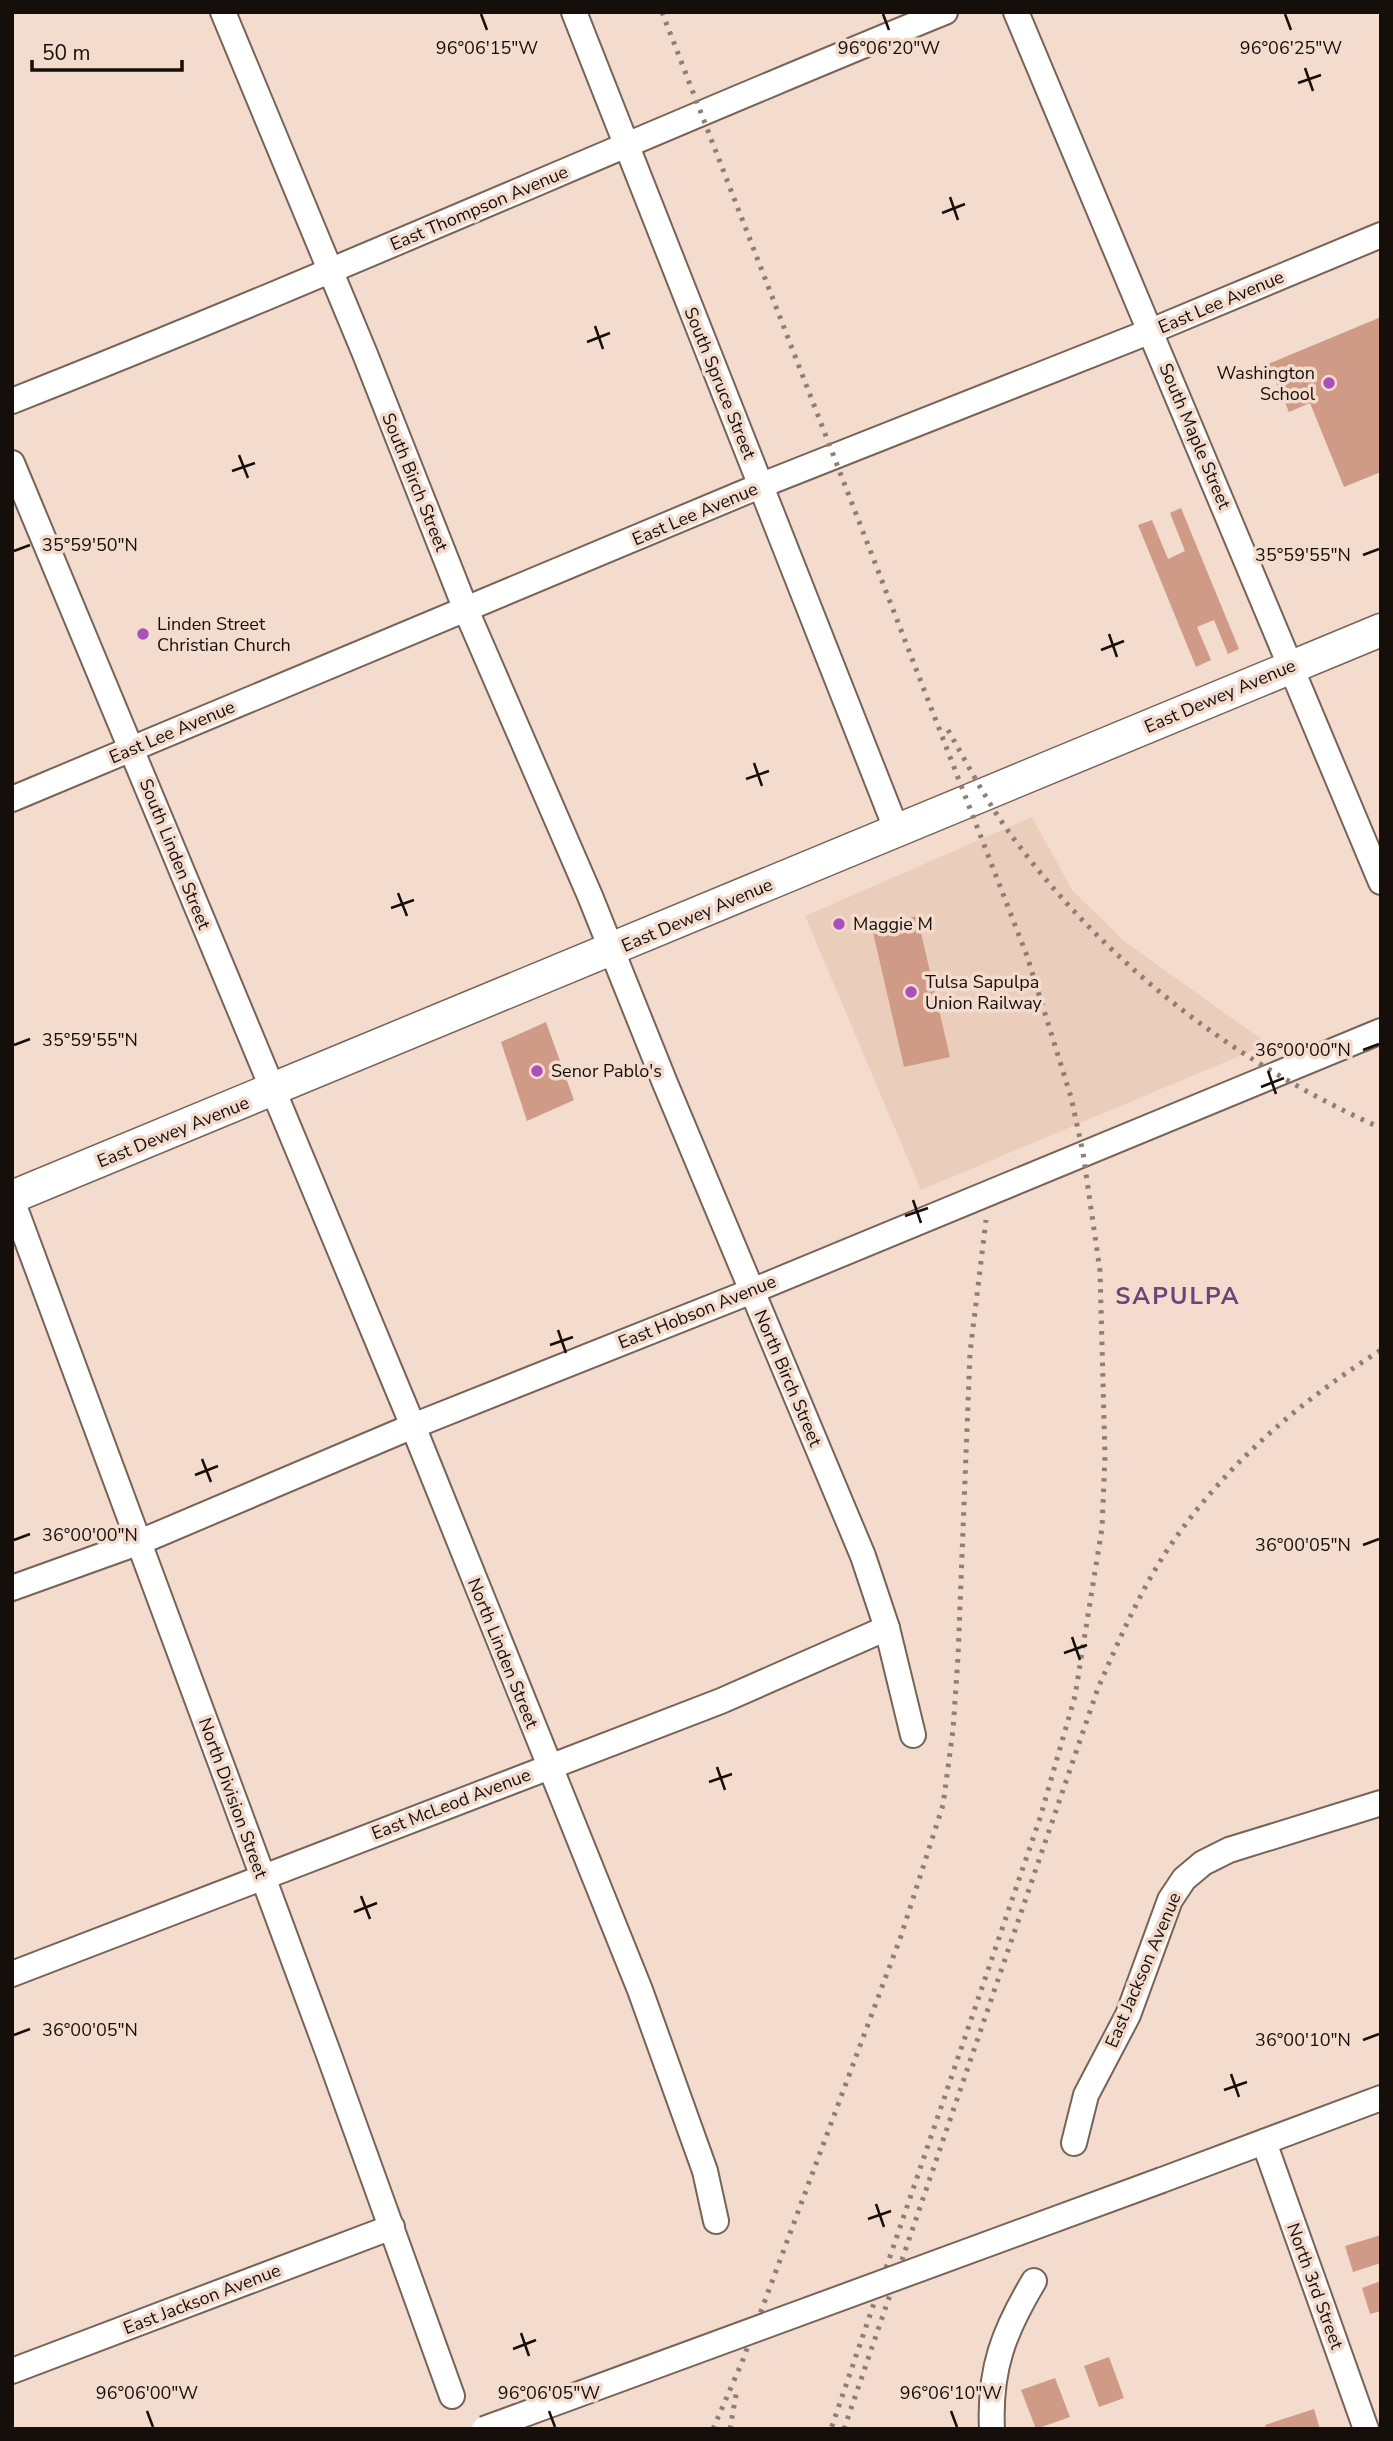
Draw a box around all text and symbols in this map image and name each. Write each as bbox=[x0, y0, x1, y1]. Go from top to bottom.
scale bar bbox=[32, 28, 182, 72]
text: 96°06'15"W bbox=[436, 36, 538, 60]
text: 96°06'20"W bbox=[838, 36, 940, 60]
text: 96°06'25"W bbox=[1240, 36, 1342, 60]
text: 50 m bbox=[42, 39, 91, 67]
street label: East Thompson Avenue bbox=[386, 160, 572, 256]
street label: East Lee Avenue bbox=[1155, 265, 1287, 339]
street label: South Spruce Street bbox=[679, 303, 762, 463]
street label: South Maple Street bbox=[1153, 359, 1237, 513]
place label: Washington School bbox=[1216, 361, 1316, 406]
marker: Washington School bbox=[1321, 375, 1337, 391]
street label: South Birch Street bbox=[376, 409, 454, 555]
street label: East Lee Avenue bbox=[629, 477, 761, 551]
text: 35°59'50"N bbox=[42, 533, 138, 557]
text: 35°59'55"N bbox=[1255, 543, 1351, 567]
place label: Linden Street Christian Church bbox=[157, 612, 291, 657]
marker: Linden Street Christian Church bbox=[135, 626, 151, 642]
street label: East Dewey Avenue bbox=[1141, 653, 1299, 739]
street label: East Lee Avenue bbox=[106, 695, 238, 769]
street label: South Linden Street bbox=[134, 775, 216, 934]
street label: East Dewey Avenue bbox=[618, 872, 776, 958]
place label: Maggie M bbox=[853, 912, 933, 936]
marker: Maggie M bbox=[831, 916, 847, 932]
place label: Tulsa Sapulpa Union Railway bbox=[925, 970, 1043, 1015]
marker: Tulsa Sapulpa Union Railway bbox=[903, 984, 919, 1000]
text: 35°59'55"N bbox=[42, 1028, 138, 1052]
text: 36°00'00"N bbox=[1255, 1038, 1351, 1062]
place label: Senor Pablo's bbox=[551, 1059, 662, 1083]
marker: Senor Pablo's bbox=[529, 1063, 545, 1079]
street label: East Dewey Avenue bbox=[93, 1091, 253, 1173]
street label: East Hobson Avenue bbox=[614, 1269, 780, 1355]
district label: SAPULPA bbox=[1115, 1280, 1241, 1312]
street label: North Birch Street bbox=[748, 1306, 828, 1451]
text: 36°00'00"N bbox=[42, 1523, 138, 1547]
text: 36°00'05"N bbox=[1255, 1533, 1351, 1557]
street label: North Linden Street bbox=[462, 1575, 544, 1732]
street label: North Division Street bbox=[193, 1714, 273, 1882]
street label: East McLeod Avenue bbox=[368, 1763, 534, 1845]
street label: East Jackson Avenue bbox=[1099, 1889, 1187, 2051]
text: 36°00'05"N bbox=[42, 2018, 138, 2042]
text: 36°00'10"N bbox=[1255, 2028, 1351, 2052]
street label: North 3rd Street bbox=[1281, 2220, 1349, 2353]
street label: East Jackson Avenue bbox=[120, 2258, 284, 2340]
text: 96°06'00"W bbox=[96, 2381, 198, 2405]
text: 96°06'05"W bbox=[498, 2381, 600, 2405]
text: 96°06'10"W bbox=[900, 2381, 1002, 2405]

